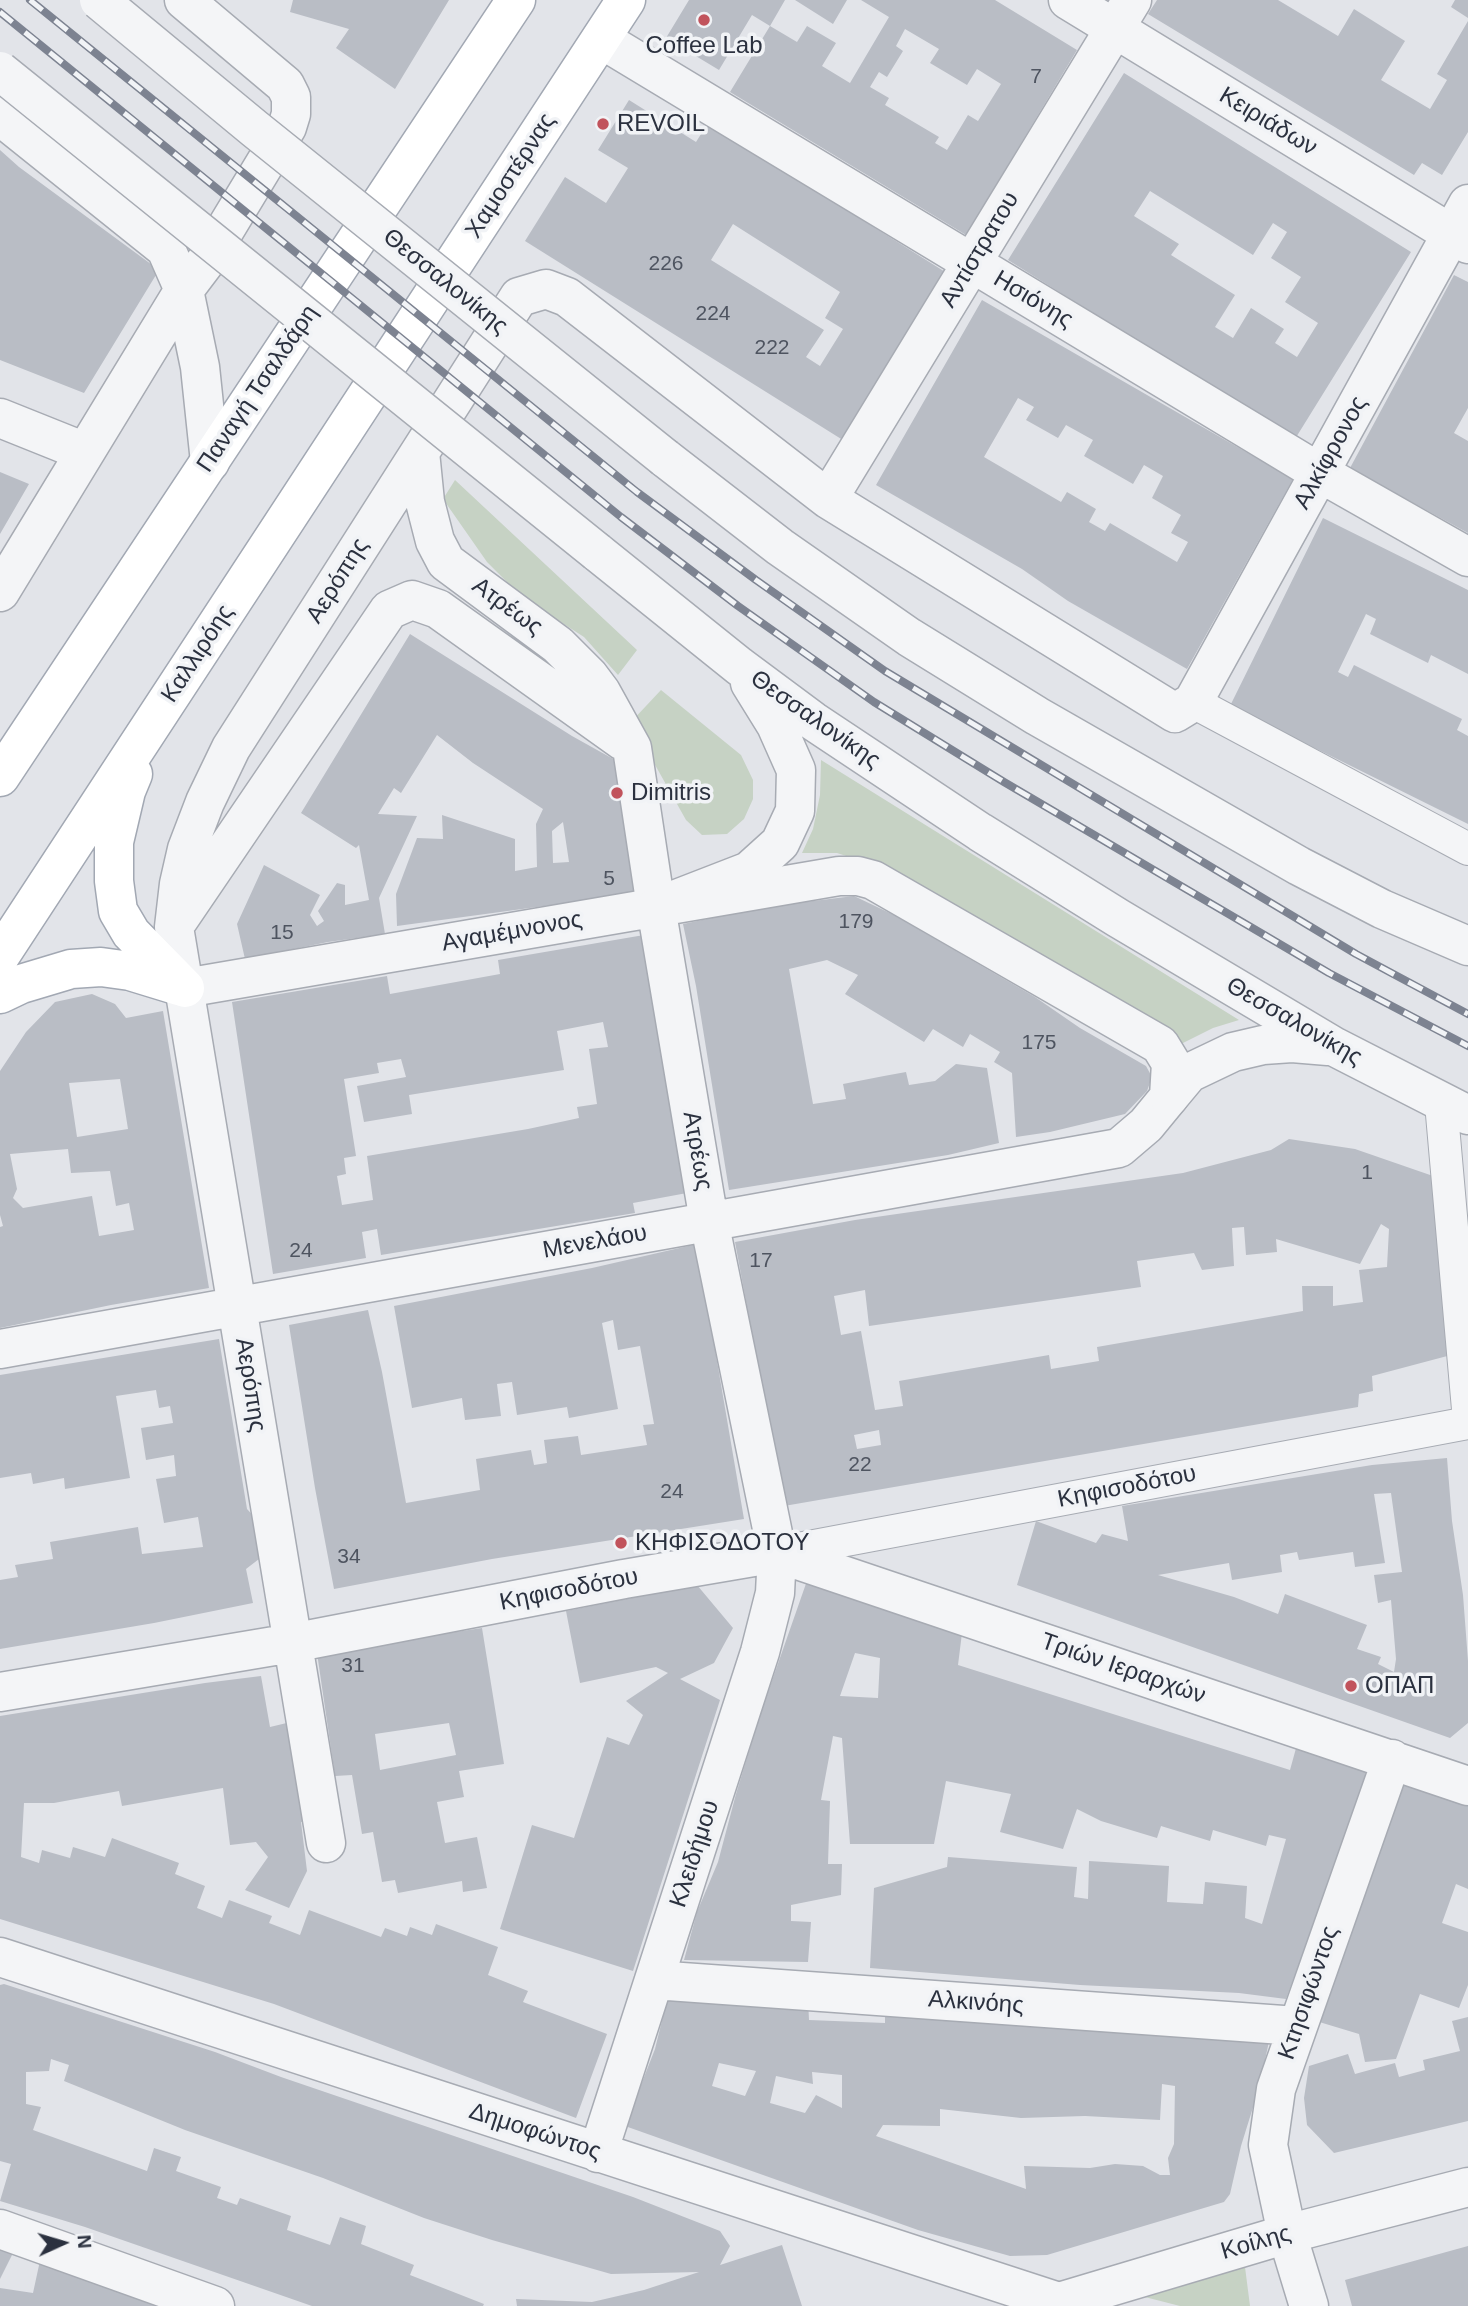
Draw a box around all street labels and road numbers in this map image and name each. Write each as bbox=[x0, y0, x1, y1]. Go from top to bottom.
street label: Κειριάδων bbox=[1214, 82, 1322, 162]
street label: Χαμοστέρνας bbox=[460, 108, 562, 244]
street label: Αντίστρατου bbox=[934, 187, 1026, 313]
street label: Θεσσαλονίκης bbox=[377, 223, 513, 341]
street label: Ησιόνης bbox=[988, 265, 1078, 335]
street label: Παναγή Τσαλδάρη bbox=[191, 300, 325, 478]
street label: Αλκίφρονος bbox=[1288, 391, 1374, 515]
street label: Αερόπης bbox=[301, 533, 375, 629]
street label: Ατρέως bbox=[466, 572, 548, 642]
street label: Καλλιρόης bbox=[156, 600, 240, 708]
street label: Θεσσαλονίκης bbox=[744, 665, 886, 775]
street label: Αγαμέμνονος bbox=[440, 905, 584, 959]
street label: Θεσσαλονίκης bbox=[1221, 972, 1367, 1072]
street label: Ατρέως bbox=[676, 1109, 718, 1193]
street label: Μενελάου bbox=[541, 1219, 649, 1265]
street label: Αερόπης bbox=[228, 1336, 272, 1434]
street label: Κηφισοδότου bbox=[1055, 1459, 1199, 1515]
street label: Κηφισοδότου bbox=[497, 1562, 641, 1618]
street label: Τριών Ιεραρχών bbox=[1037, 1627, 1209, 1711]
street label: Κλειδήμου bbox=[664, 1797, 726, 1911]
street label: Κτησιφώντος bbox=[1273, 1922, 1345, 2064]
street label: Αλκινόης bbox=[927, 1985, 1025, 2021]
street label: Δημοφώντος bbox=[465, 2097, 605, 2167]
street label: Κοίλης bbox=[1218, 2219, 1294, 2267]

